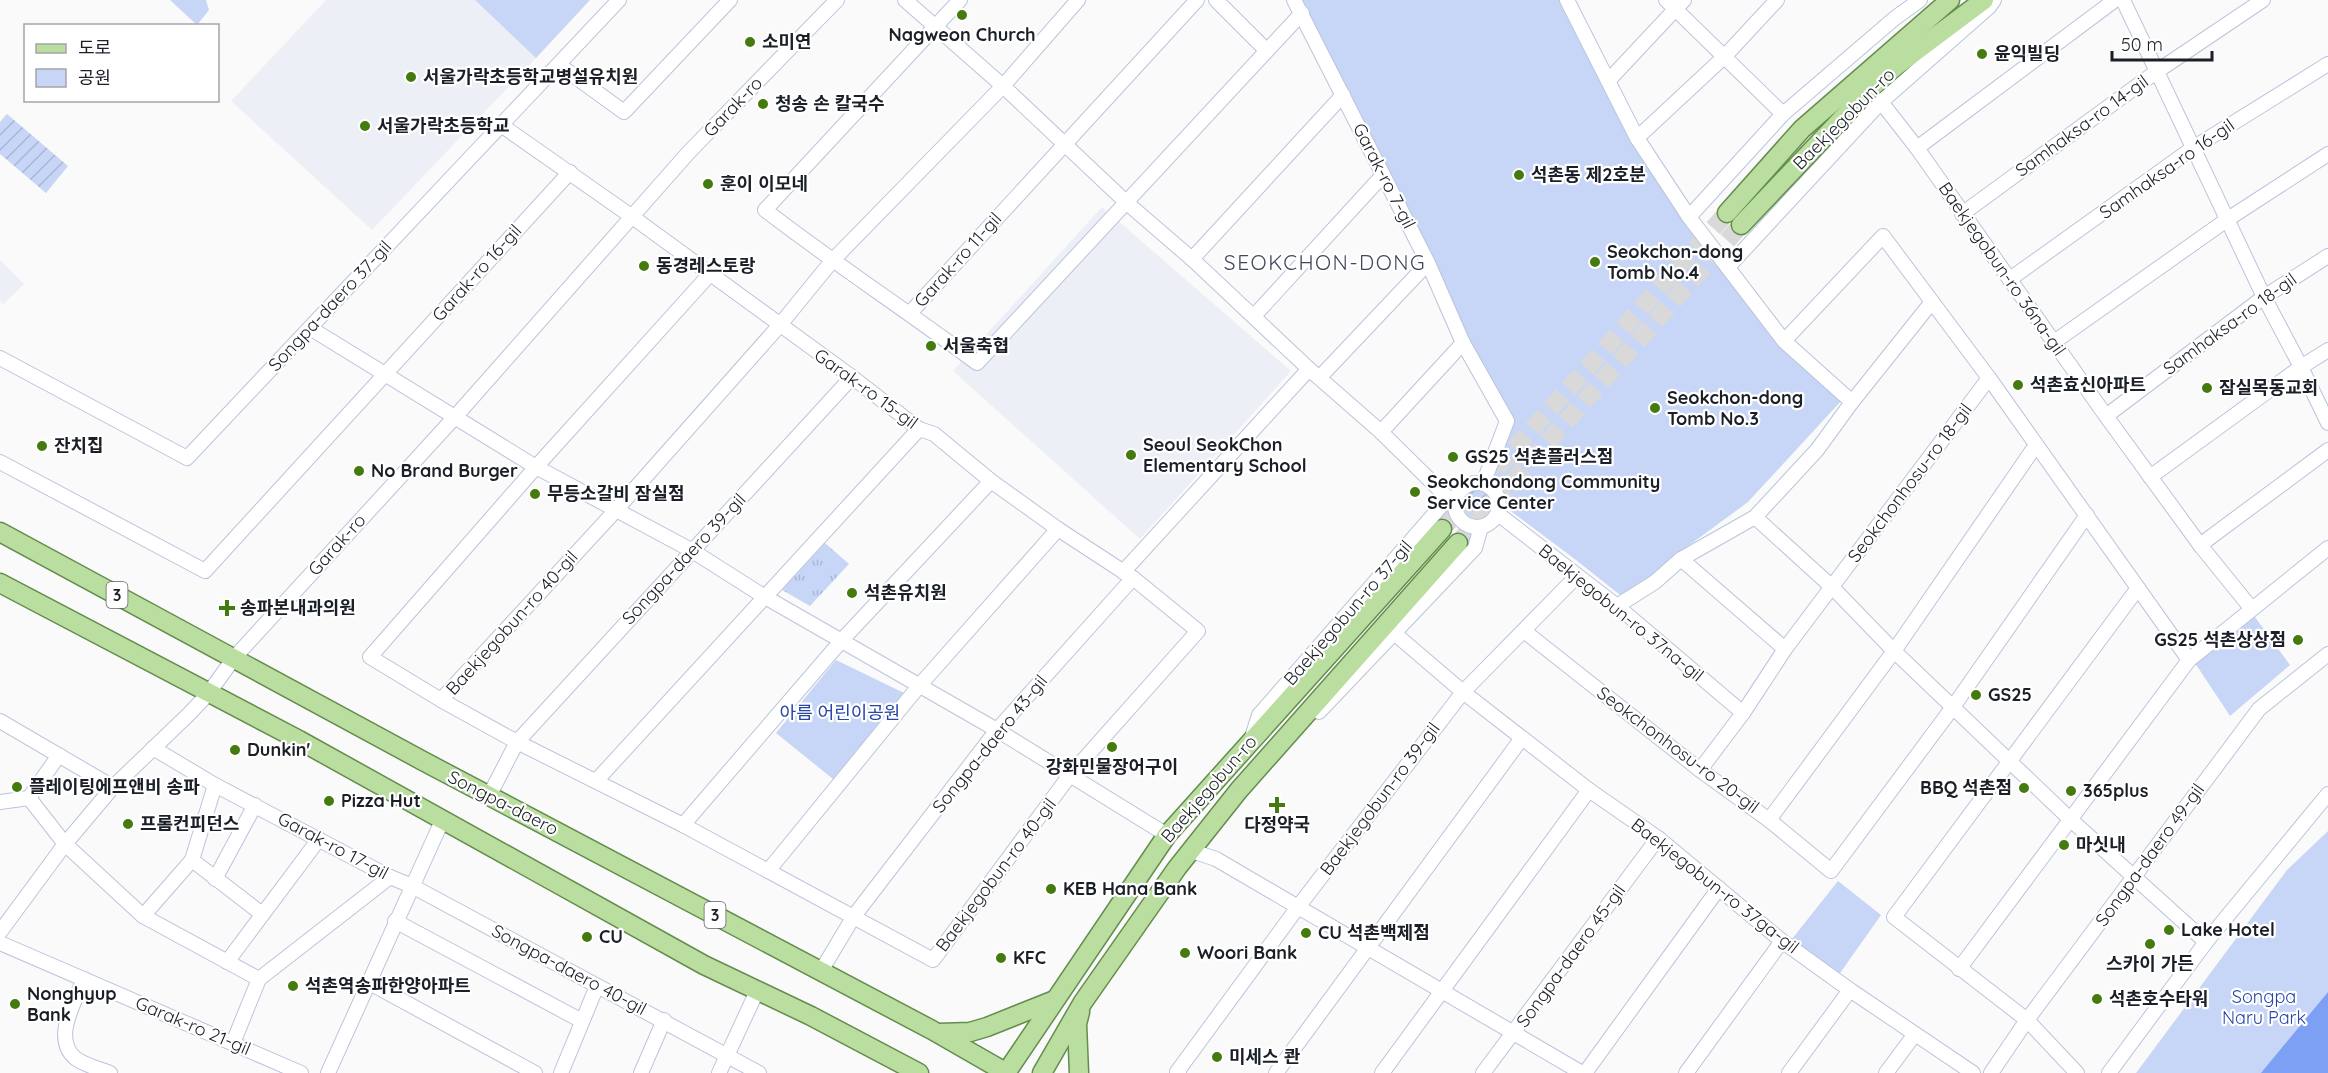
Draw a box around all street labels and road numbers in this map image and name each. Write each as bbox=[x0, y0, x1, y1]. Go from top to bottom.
street label: Baekjegobun-ro bbox=[1788, 63, 1900, 175]
street label: Samhaksa-ro 14-gil bbox=[2011, 70, 2153, 182]
street label: Garak-ro bbox=[698, 72, 767, 142]
street label: Samhaksa-ro 16-gil bbox=[2095, 113, 2239, 224]
street label: Garak-ro 7-gil bbox=[1348, 119, 1421, 233]
street label: Baekjegobun-ro 36na-gil bbox=[1934, 178, 2071, 360]
street label: Garak-ro 11-gil bbox=[909, 207, 1006, 312]
street label: Garak-ro 16-gil bbox=[427, 219, 526, 326]
street label: Songpa-daero 37-gil bbox=[263, 235, 396, 376]
street label: Samhaksa-ro 18-gil bbox=[2158, 267, 2301, 380]
street label: Garak-ro 15-gil bbox=[810, 343, 923, 434]
street label: Seokchonhosu-ro 18-gil bbox=[1842, 399, 1977, 567]
street label: Songpa-daero 39-gil bbox=[617, 488, 751, 629]
street label: Garak-ro bbox=[303, 509, 370, 580]
street label: Baekjegobun-ro 37-gil bbox=[1278, 535, 1417, 690]
street label: Baekjegobun-ro 37na-gil bbox=[1534, 539, 1709, 686]
street label: Baekjegobun-ro 40-gil bbox=[441, 546, 583, 700]
road number: 3 bbox=[106, 582, 128, 608]
street label: Songpa-daero 43-gil bbox=[927, 670, 1052, 817]
street label: Seokchonhosu-ro 20-gil bbox=[1593, 681, 1764, 818]
street label: Baekjegobun-ro 39-gil bbox=[1315, 718, 1445, 880]
street label: Baekjegobun-ro bbox=[1156, 730, 1262, 847]
street label: Songpa-daero bbox=[444, 765, 562, 840]
street label: Songpa-daero 49-gil bbox=[2090, 779, 2209, 931]
street label: Baekjegobun-ro 40-gil bbox=[930, 793, 1061, 956]
street label: Garak-ro 17-gil bbox=[274, 807, 393, 884]
street label: Baekjegobun-ro 37ga-gil bbox=[1627, 813, 1804, 958]
street label: Songpa-daero 45-gil bbox=[1511, 880, 1630, 1032]
road number: 3 bbox=[704, 902, 726, 928]
street label: Songpa-daero 40-gil bbox=[488, 919, 651, 1020]
street label: Garak-ro 21-gil bbox=[132, 991, 254, 1060]

